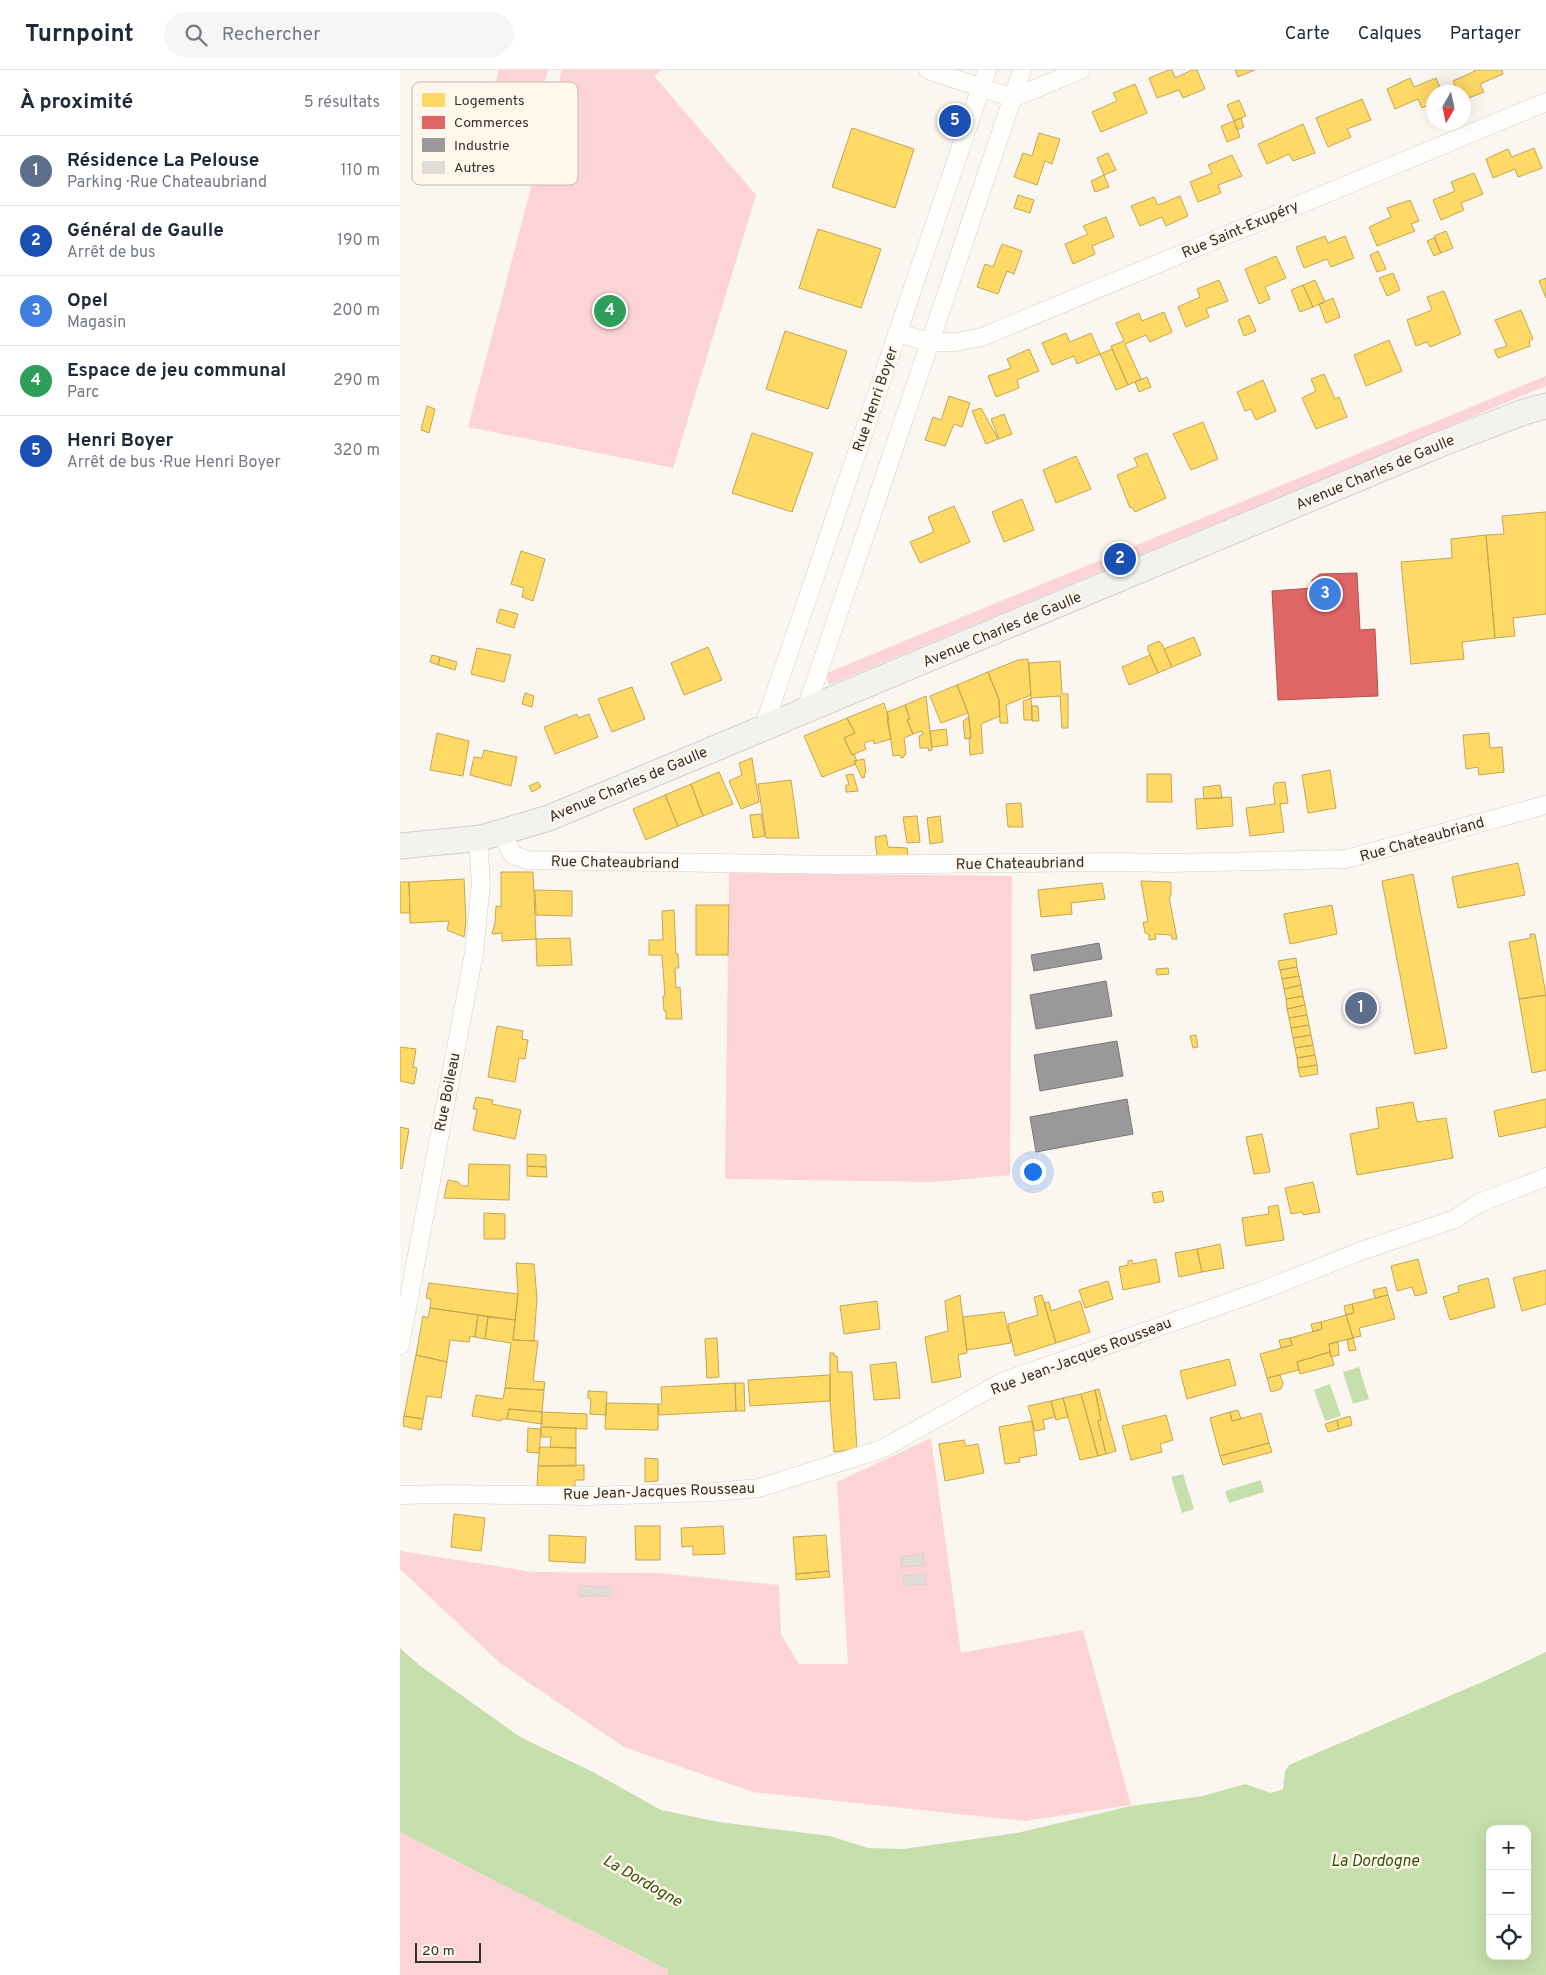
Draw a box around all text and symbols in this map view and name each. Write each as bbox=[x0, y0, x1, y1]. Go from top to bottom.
search box bbox=[164, 12, 514, 57]
text: Turnpoint bbox=[25, 20, 134, 50]
icon: search bbox=[182, 21, 210, 49]
text: Rechercher bbox=[222, 23, 321, 47]
text: Carte bbox=[1285, 23, 1330, 46]
text: Calques bbox=[1358, 23, 1422, 46]
text: Partager bbox=[1450, 23, 1521, 46]
legend bbox=[412, 82, 578, 185]
north arrow bbox=[1426, 85, 1471, 130]
text: À proximité bbox=[20, 89, 133, 116]
text: 5 résultats bbox=[304, 93, 380, 113]
text: Logements bbox=[454, 93, 525, 110]
pin: 5 bbox=[939, 102, 971, 140]
text: Commerces bbox=[454, 115, 529, 132]
text: Industrie bbox=[454, 138, 509, 155]
text: Résidence La Pelouse bbox=[67, 149, 259, 173]
text: Autres bbox=[454, 160, 495, 177]
text: 1 bbox=[33, 161, 39, 181]
text: 110 m bbox=[340, 161, 380, 181]
text: Parking · Rue Chateaubriand bbox=[67, 173, 267, 193]
street label: Rue Saint-Exupéry bbox=[1179, 197, 1302, 264]
text: Général de Gaulle bbox=[67, 219, 224, 243]
text: 2 bbox=[31, 231, 41, 251]
text: 190 m bbox=[337, 231, 380, 251]
text: Arrêt de bus bbox=[67, 243, 156, 263]
text: Opel bbox=[67, 289, 108, 313]
pin: 4 bbox=[594, 292, 626, 330]
text: 3 bbox=[31, 301, 41, 321]
text: 200 m bbox=[332, 301, 380, 321]
text: Magasin bbox=[67, 313, 126, 333]
street label: Rue Henri Boyer bbox=[849, 344, 903, 455]
text: Espace de jeu communal bbox=[67, 359, 286, 383]
text: 4 bbox=[31, 371, 41, 391]
text: 290 m bbox=[333, 371, 380, 391]
text: Parc bbox=[67, 383, 99, 403]
text: Henri Boyer bbox=[67, 429, 174, 453]
street label: Avenue Charles de Gaulle bbox=[1293, 431, 1458, 515]
text: 5 bbox=[31, 441, 41, 461]
text: 320 m bbox=[333, 441, 380, 461]
text: Arrêt de bus · Rue Henri Boyer bbox=[67, 453, 281, 473]
pin: 2 bbox=[1104, 540, 1136, 578]
pin: 3 bbox=[1309, 575, 1341, 613]
street label: Avenue Charles de Gaulle bbox=[920, 588, 1085, 672]
street label: Avenue Charles de Gaulle bbox=[546, 743, 711, 827]
street label: Rue Chateaubriand bbox=[1358, 814, 1487, 867]
street label: Rue Chateaubriand bbox=[551, 853, 679, 874]
street label: Rue Chateaubriand bbox=[956, 854, 1084, 875]
pin: 1 bbox=[1345, 989, 1377, 1027]
street label: Rue Boileau bbox=[432, 1051, 465, 1133]
your location bbox=[1020, 1159, 1046, 1185]
street label: Rue Jean-Jacques Rousseau bbox=[988, 1314, 1175, 1401]
street label: Rue Jean-Jacques Rousseau bbox=[563, 1480, 755, 1505]
map controls bbox=[1486, 1825, 1531, 1960]
button: + bbox=[1486, 1825, 1531, 1870]
water label: La Dordogne bbox=[599, 1851, 686, 1913]
water label: La Dordogne bbox=[1331, 1852, 1420, 1872]
button: − bbox=[1486, 1870, 1531, 1915]
button: locate bbox=[1486, 1915, 1531, 1960]
scale bar bbox=[415, 1940, 481, 1963]
text: 20 m bbox=[422, 1943, 455, 1960]

